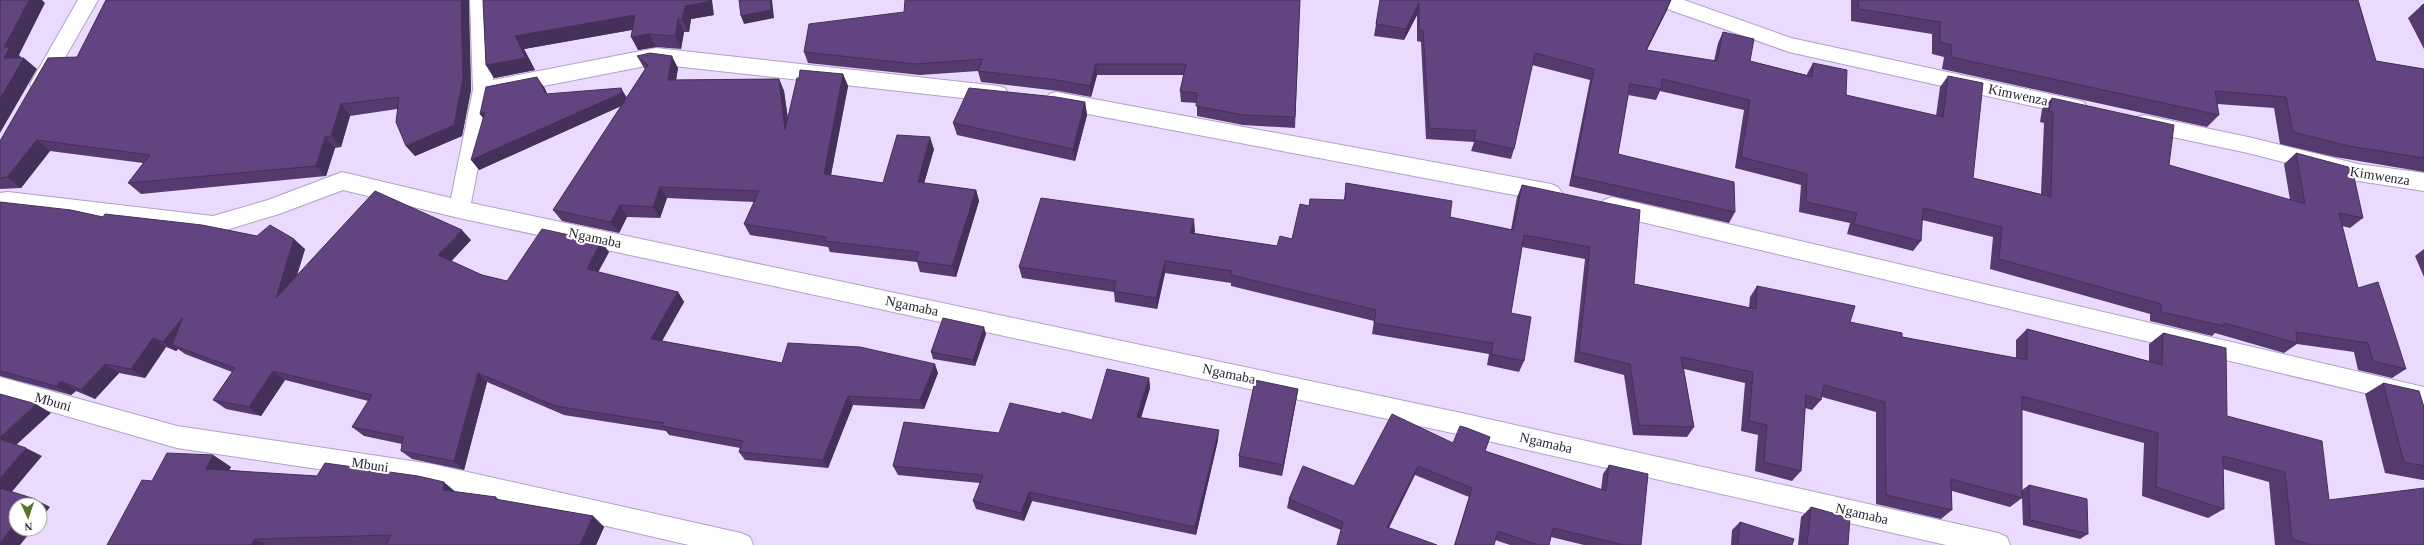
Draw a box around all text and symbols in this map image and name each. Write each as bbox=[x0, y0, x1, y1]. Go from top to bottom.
street label: Kimwenza bbox=[1987, 81, 2050, 109]
street label: Kimwenza bbox=[2349, 164, 2412, 188]
street label: Ngamaba bbox=[567, 225, 624, 251]
street label: Ngamaba bbox=[884, 293, 941, 319]
street label: Ngamaba bbox=[1201, 361, 1258, 387]
street label: Mbuni bbox=[33, 390, 73, 414]
street label: Ngamaba bbox=[1518, 430, 1575, 457]
street label: Mbuni bbox=[350, 455, 390, 475]
north arrow bbox=[8, 497, 48, 537]
street label: Ngamaba bbox=[1834, 501, 1891, 528]
text: N bbox=[24, 521, 33, 533]

